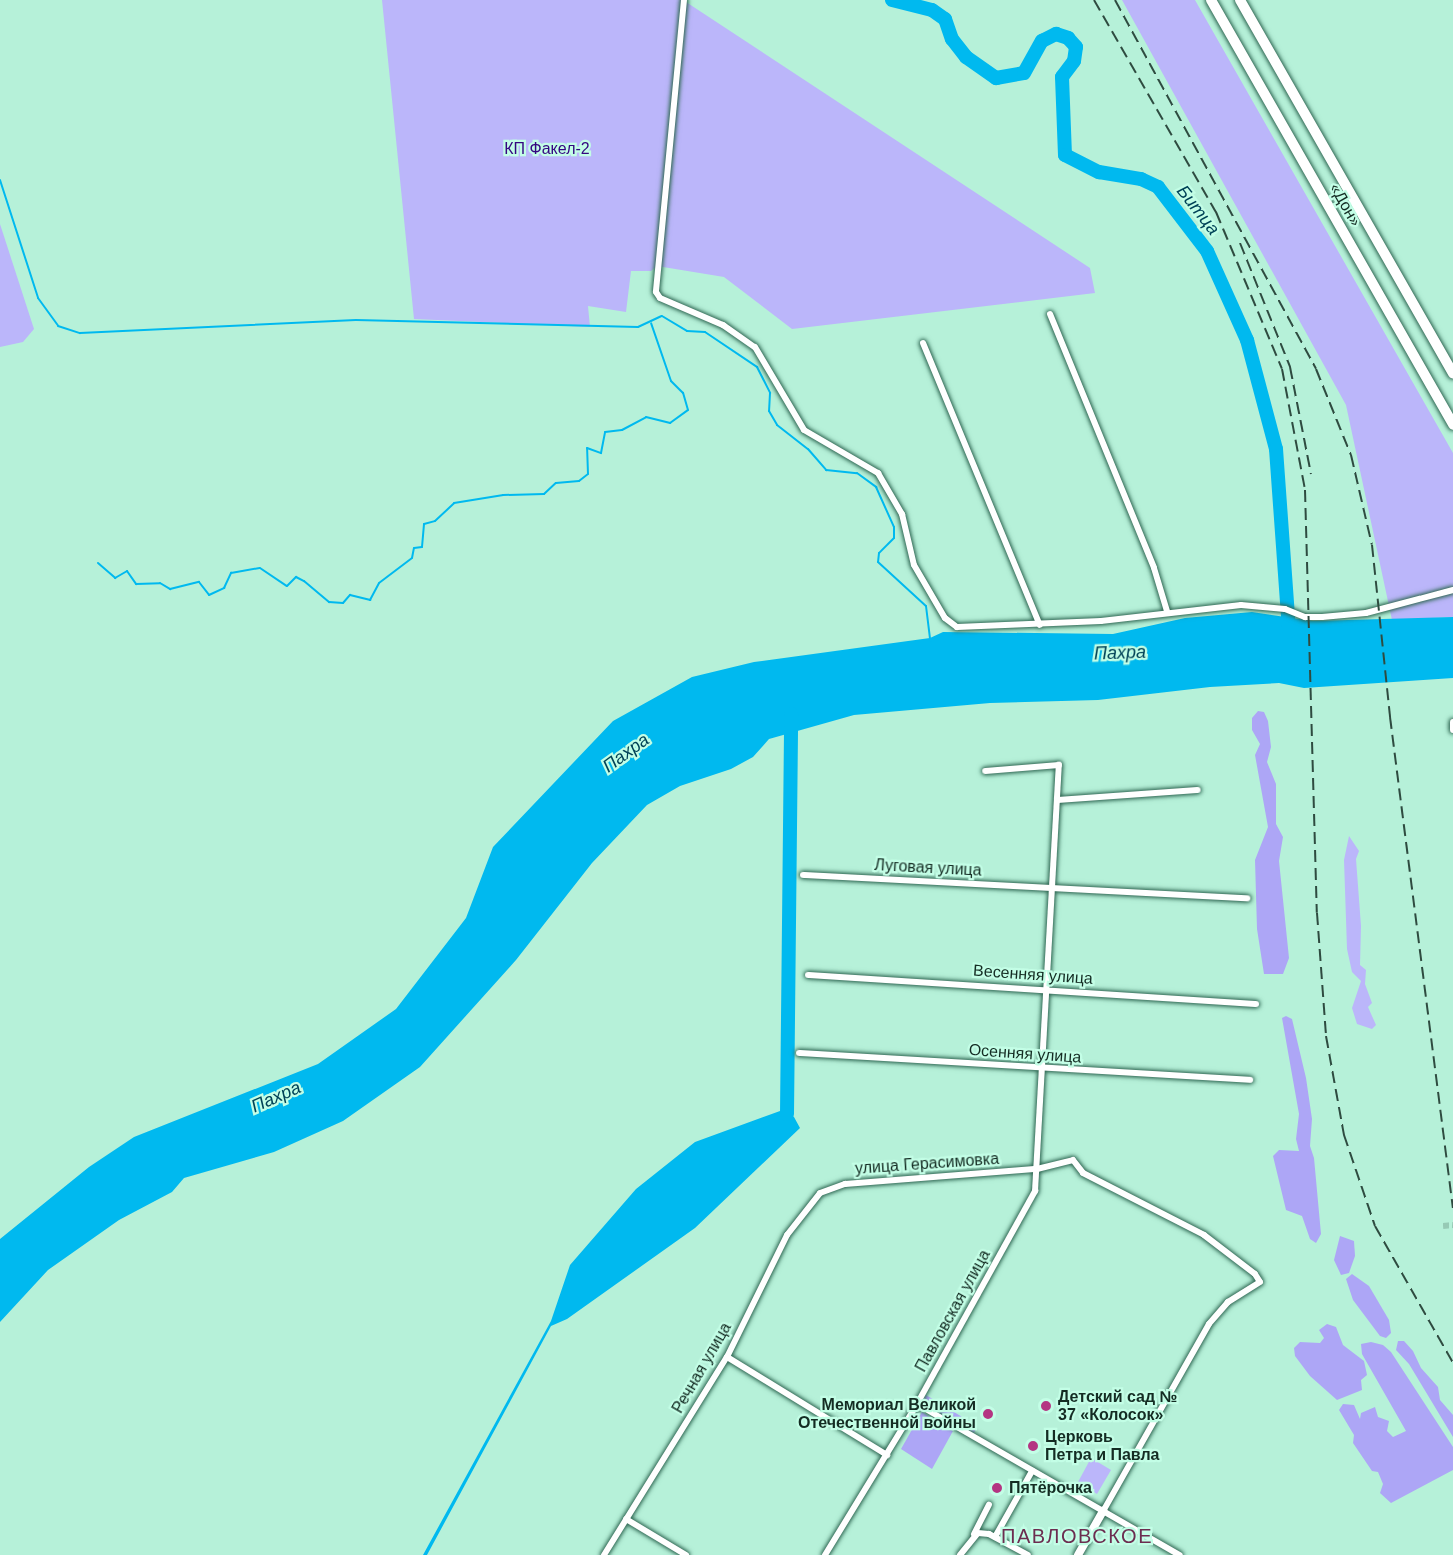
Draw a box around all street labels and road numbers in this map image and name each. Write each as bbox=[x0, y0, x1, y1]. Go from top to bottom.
street label: «Дон» bbox=[1325, 180, 1365, 230]
street label: Луговая улица bbox=[874, 856, 982, 880]
street label: Весенняя улица bbox=[973, 961, 1093, 989]
street label: Осенняя улица bbox=[968, 1040, 1082, 1068]
street label: улица Герасимовка bbox=[854, 1149, 1000, 1179]
street label: Павловская улица bbox=[911, 1247, 995, 1375]
street label: Речная улица bbox=[668, 1319, 736, 1417]

